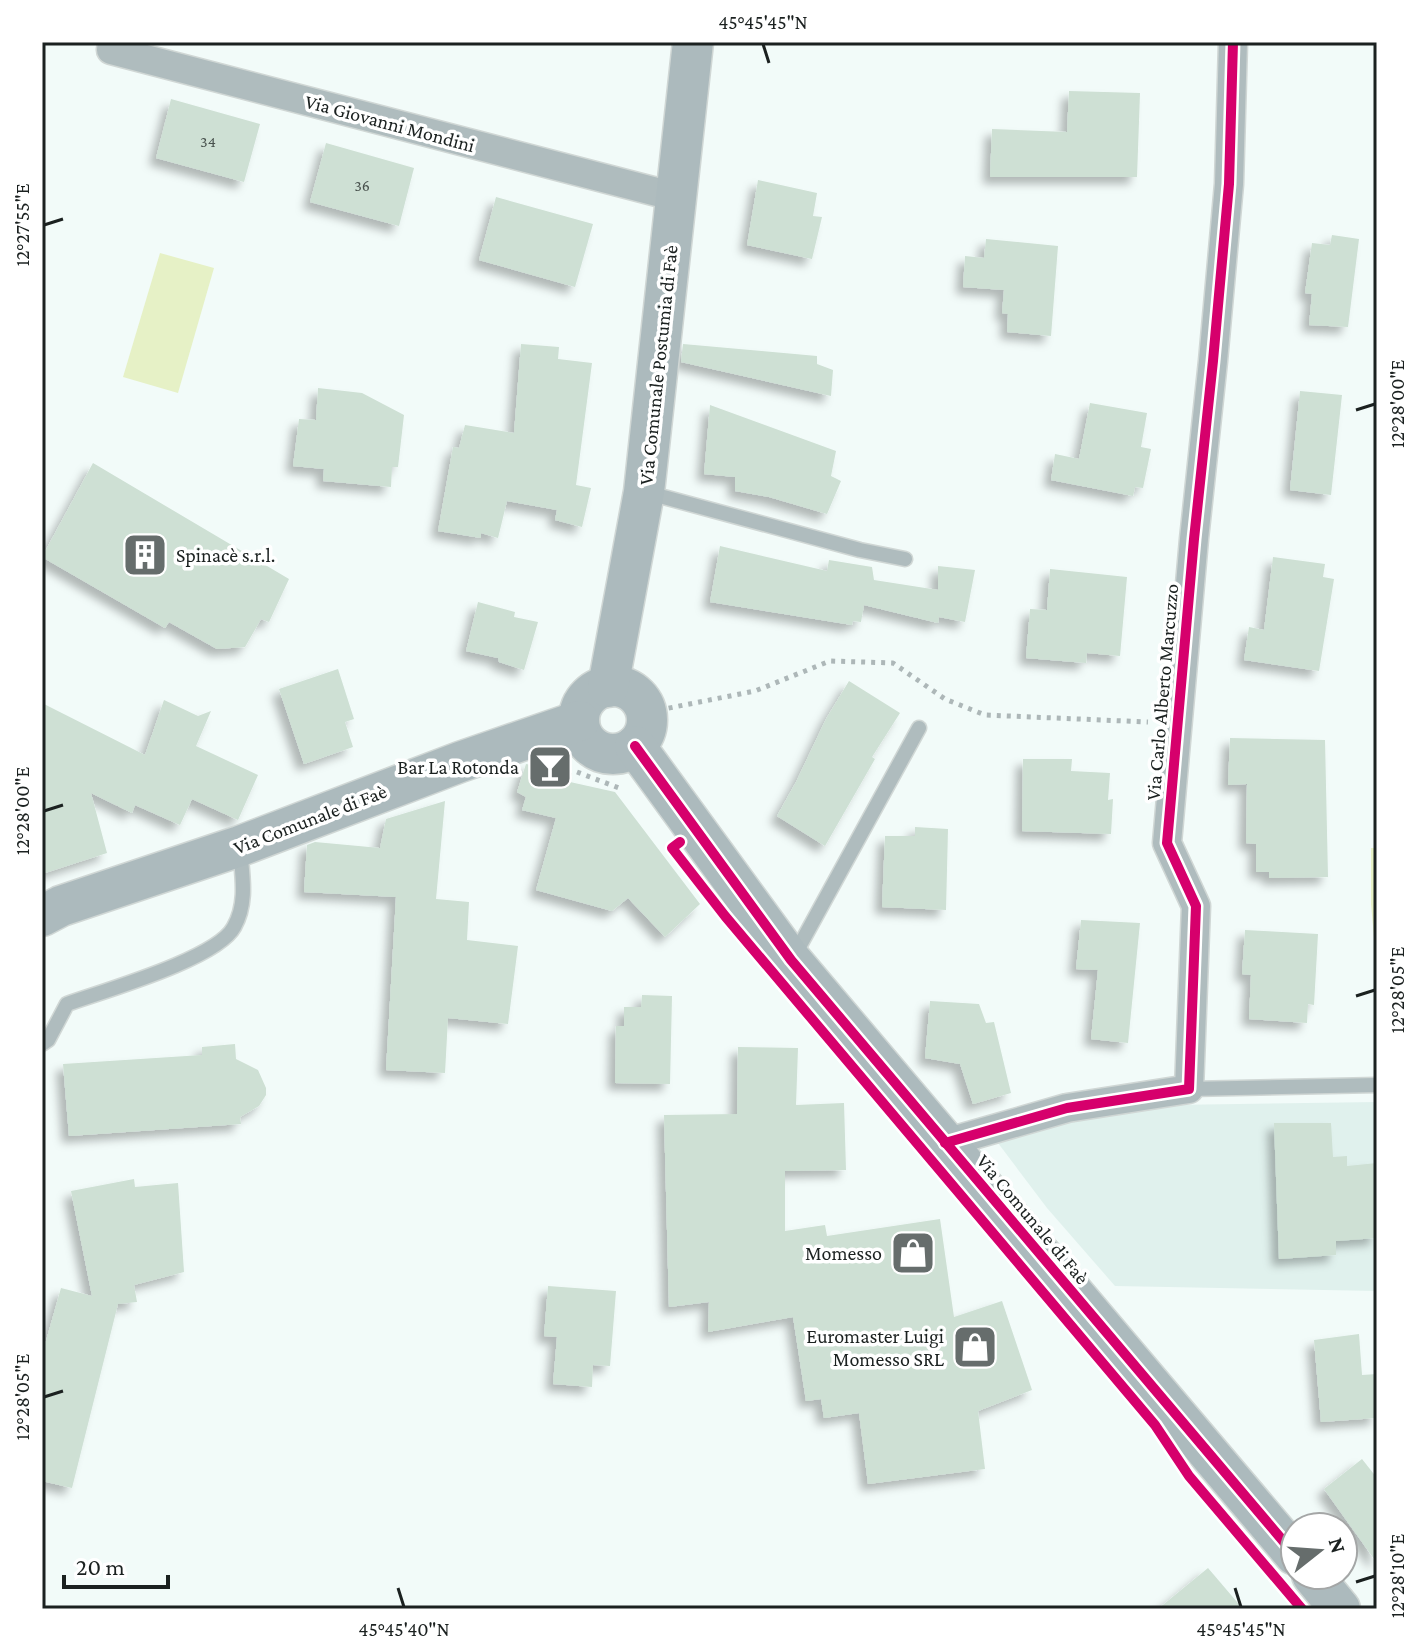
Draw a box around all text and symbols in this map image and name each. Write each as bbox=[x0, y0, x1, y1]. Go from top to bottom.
text: 45°45'45"N bbox=[718, 11, 808, 33]
street label: Via Giovanni Mondini bbox=[303, 90, 477, 156]
house number: 34 bbox=[200, 133, 216, 150]
house number: 36 bbox=[354, 177, 370, 194]
text: 12°27'55"E bbox=[11, 183, 33, 267]
street label: Via Comunale Postumia di Faè bbox=[634, 244, 682, 486]
text: 12°28'00"E bbox=[1386, 360, 1408, 448]
building icon: Spinacè s.r.l. bbox=[121, 531, 169, 579]
place label: Spinacè s.r.l. bbox=[176, 544, 275, 567]
street label: Via Carlo Alberto Marcuzzo bbox=[1142, 583, 1182, 801]
bar icon: Bar La Rotonda bbox=[526, 743, 574, 791]
place label: Bar La Rotonda bbox=[397, 756, 519, 778]
text: 12°28'00"E bbox=[11, 767, 33, 855]
street label: Via Comunale di Faè bbox=[230, 780, 390, 858]
text: 12°28'05"E bbox=[1386, 946, 1408, 1033]
street label: Via Comunale di Faè bbox=[972, 1150, 1094, 1288]
shop icon: Momesso bbox=[889, 1229, 937, 1277]
place label: Momesso bbox=[805, 1242, 882, 1264]
shop icon: Euromaster Luigi Momesso SRL bbox=[951, 1323, 999, 1371]
place label: Euromaster Luigi Momesso SRL bbox=[806, 1325, 944, 1370]
text: 12°28'05"E bbox=[11, 1353, 33, 1440]
north arrow bbox=[1279, 1511, 1359, 1591]
text: N bbox=[1324, 1534, 1352, 1556]
text: 12°28'10"E bbox=[1386, 1534, 1408, 1618]
scale bar bbox=[64, 1539, 168, 1589]
text: 20 m bbox=[76, 1553, 125, 1580]
text: 45°45'40"N bbox=[358, 1618, 450, 1640]
text: 45°45'45"N bbox=[1196, 1618, 1286, 1640]

